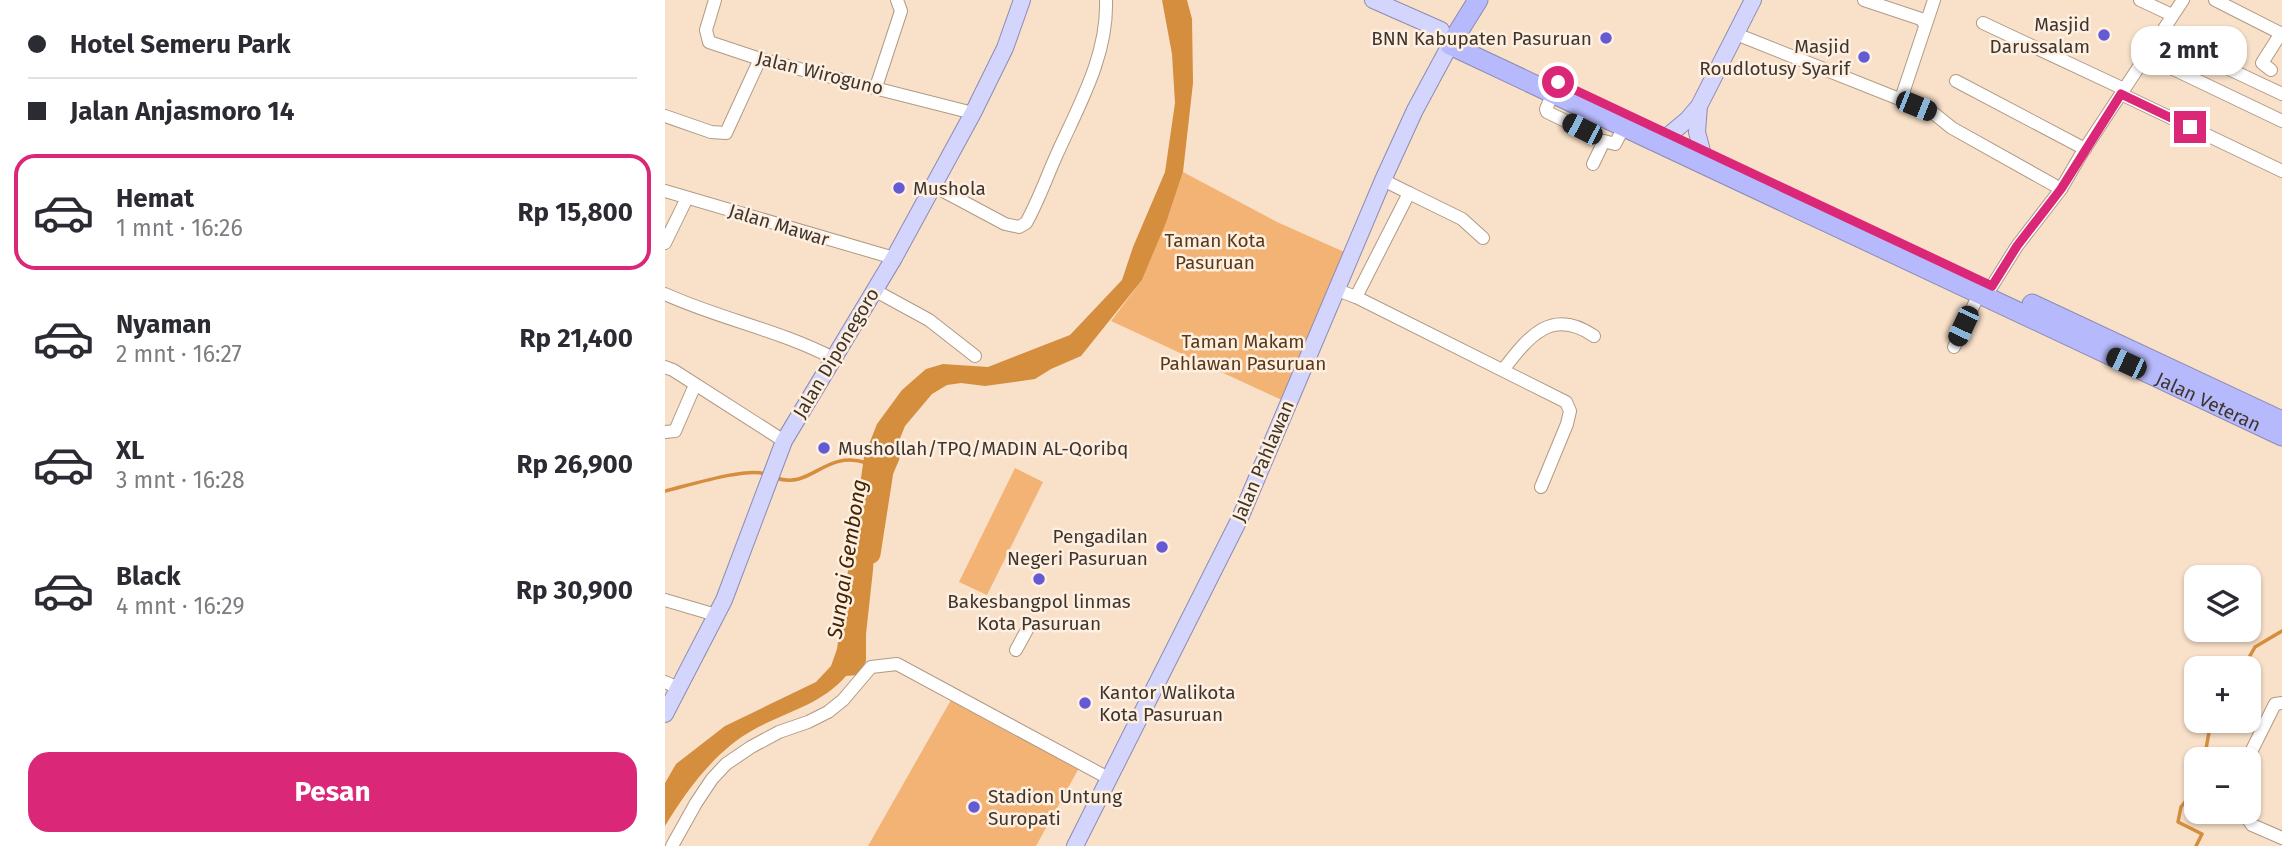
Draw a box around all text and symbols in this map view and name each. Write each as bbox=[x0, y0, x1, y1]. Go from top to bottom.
place label: Masjid Darussalam bbox=[1990, 13, 2090, 58]
callout: 2 mnt bbox=[2132, 25, 2248, 74]
place label: BNN Kabupaten Pasuruan bbox=[1371, 27, 1592, 50]
marker: Masjid Darussalam bbox=[2096, 27, 2112, 43]
text: Hotel Semeru Park bbox=[70, 29, 291, 60]
marker: BNN Kabupaten Pasuruan bbox=[1598, 30, 1614, 46]
place label: Masjid Roudlotusy Syarif bbox=[1699, 35, 1852, 80]
text: 2 mnt bbox=[2160, 36, 2218, 64]
street label: Jalan Wiroguno bbox=[754, 46, 886, 100]
marker: Masjid Roudlotusy Syarif bbox=[1856, 49, 1872, 65]
route start bbox=[1542, 66, 1574, 98]
car bbox=[1893, 88, 1940, 124]
text: Jalan Anjasmoro 14 bbox=[70, 96, 294, 127]
car bbox=[1559, 110, 1606, 148]
route end bbox=[2174, 111, 2206, 143]
place label: Mushola bbox=[913, 177, 986, 200]
marker: Mushola bbox=[891, 180, 907, 196]
icon: car bbox=[32, 181, 95, 244]
text: Hemat bbox=[116, 183, 194, 214]
text: Rp 15,800 bbox=[518, 197, 633, 228]
street label: Jalan Mawar bbox=[726, 199, 833, 251]
text: 1 mnt · 16:26 bbox=[116, 214, 243, 242]
park label: Taman Kota Pasuruan bbox=[1164, 229, 1266, 274]
street label: Jalan Diponegoro bbox=[788, 284, 884, 422]
car bbox=[1945, 303, 1982, 349]
icon: car bbox=[32, 307, 95, 370]
text: Nyaman bbox=[116, 309, 212, 340]
text: Rp 21,400 bbox=[520, 323, 633, 354]
park label: Taman Makam Pahlawan Pasuruan bbox=[1159, 330, 1327, 375]
text: 2 mnt · 16:27 bbox=[116, 340, 242, 368]
car bbox=[2103, 345, 2150, 381]
street label: Jalan Veteran bbox=[2152, 367, 2265, 436]
street label: Jalan Pahlawan bbox=[1227, 397, 1299, 525]
icon: car bbox=[32, 433, 95, 496]
text: XL bbox=[116, 435, 144, 466]
place label: Mushollah/TPQ/MADIN AL-Qoribq bbox=[838, 437, 1128, 460]
marker: Mushollah/TPQ/MADIN AL-Qoribq bbox=[816, 440, 832, 456]
text: Rp 26,900 bbox=[517, 449, 633, 480]
text: 3 mnt · 16:28 bbox=[116, 466, 245, 494]
water label: Sungai Gembong bbox=[821, 477, 872, 642]
place label: Pengadilan Negeri Pasuruan bbox=[1007, 525, 1148, 570]
marker: Pengadilan Negeri Pasuruan bbox=[1154, 539, 1170, 555]
icon: car bbox=[32, 559, 95, 622]
text: Black bbox=[116, 561, 181, 592]
map controls bbox=[2184, 565, 2261, 824]
button: layers bbox=[2184, 565, 2261, 642]
marker: Bakesbangpol linmas Kota Pasuruan bbox=[1031, 571, 1047, 587]
text: Rp 30,900 bbox=[516, 575, 633, 606]
place label: Bakesbangpol linmas Kota Pasuruan bbox=[947, 590, 1131, 635]
text: 4 mnt · 16:29 bbox=[116, 592, 245, 620]
button: + bbox=[2184, 656, 2261, 733]
place label: Kantor Walikota Kota Pasuruan bbox=[1099, 681, 1235, 726]
marker: Kantor Walikota Kota Pasuruan bbox=[1077, 695, 1093, 711]
button: − bbox=[2184, 747, 2261, 824]
button: Pesan bbox=[28, 752, 637, 832]
place label: Stadion Untung Suropati bbox=[988, 785, 1122, 830]
marker: Stadion Untung Suropati bbox=[966, 799, 982, 815]

